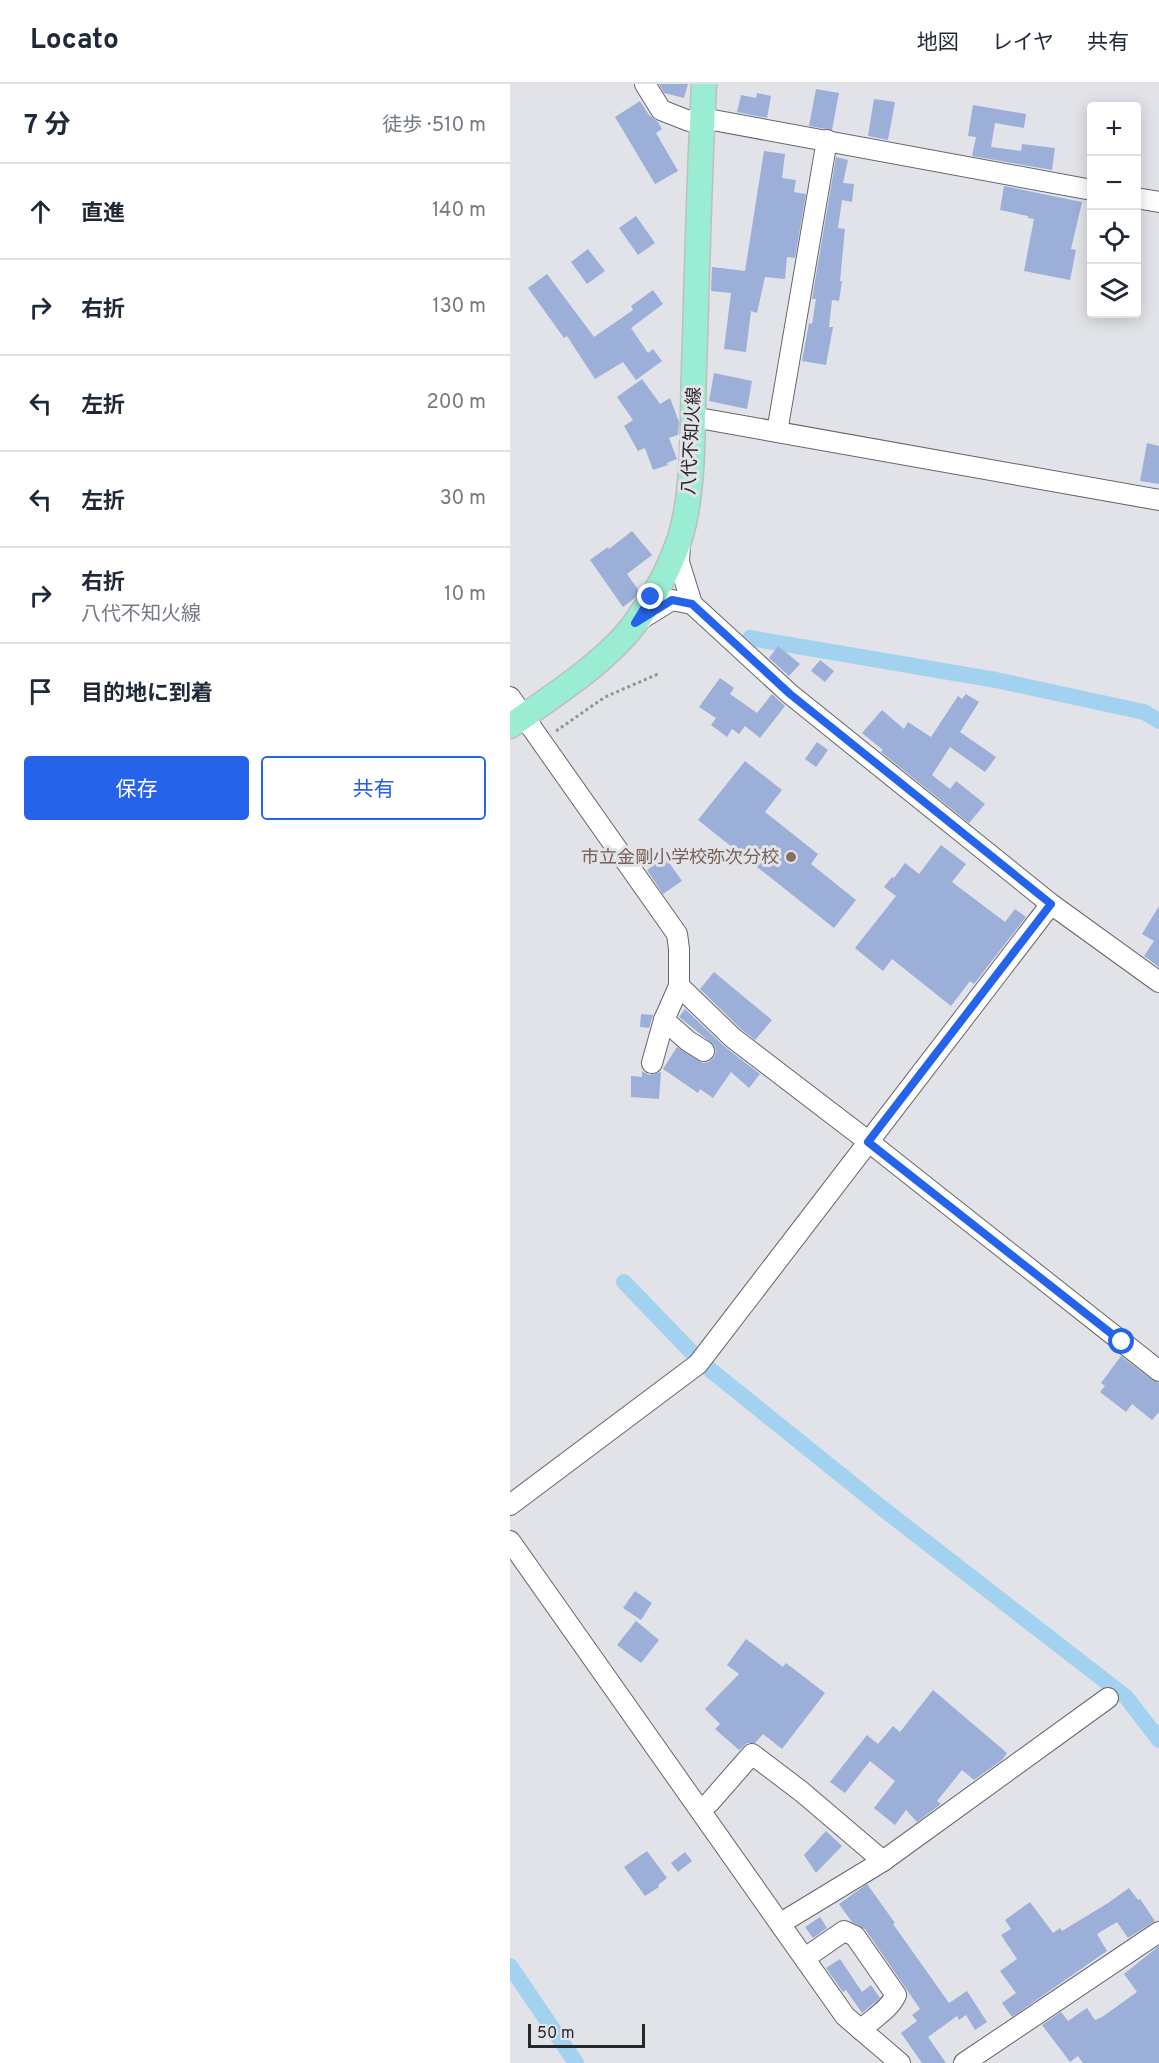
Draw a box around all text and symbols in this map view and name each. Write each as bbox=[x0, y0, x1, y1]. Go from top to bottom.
text: Locato bbox=[30, 23, 119, 59]
text: 地図 bbox=[917, 30, 959, 57]
text: レイヤ bbox=[992, 30, 1054, 57]
text: 共有 bbox=[1087, 30, 1129, 57]
map controls bbox=[1087, 102, 1141, 318]
button: + bbox=[1087, 102, 1141, 156]
text: 7 分 bbox=[24, 110, 71, 143]
text: 徒歩 · 510 m bbox=[382, 113, 486, 139]
button: − bbox=[1087, 156, 1141, 210]
icon: ahead bbox=[24, 195, 57, 228]
text: 140 m bbox=[432, 198, 486, 224]
text: 直進 bbox=[81, 201, 125, 228]
button: locate bbox=[1087, 210, 1141, 264]
button: layers bbox=[1087, 264, 1141, 318]
icon: right bbox=[24, 291, 57, 324]
text: 130 m bbox=[432, 294, 486, 320]
text: 右折 bbox=[81, 297, 125, 324]
icon: left bbox=[24, 387, 57, 420]
street label: 八代不知火線 bbox=[678, 387, 707, 496]
text: 200 m bbox=[427, 390, 486, 416]
text: 左折 bbox=[81, 393, 125, 420]
icon: left bbox=[24, 483, 57, 516]
text: 30 m bbox=[440, 486, 486, 512]
text: 左折 bbox=[81, 489, 125, 516]
text: 右折 bbox=[81, 570, 125, 597]
icon: right bbox=[24, 579, 57, 612]
text: 10 m bbox=[444, 582, 486, 608]
route end bbox=[637, 583, 663, 609]
text: 八代不知火線 bbox=[81, 602, 201, 628]
icon: arrive bbox=[24, 675, 57, 708]
text: 目的地に到着 bbox=[81, 681, 213, 708]
button: 保存 bbox=[24, 756, 249, 820]
button: 共有 bbox=[261, 756, 486, 820]
place label: 市立金剛小学校弥次分校 bbox=[581, 847, 779, 870]
marker: 市立金剛小学校弥次分校 bbox=[784, 850, 798, 864]
route start bbox=[1108, 1328, 1134, 1354]
scale bar bbox=[528, 2021, 645, 2048]
text: 50 m bbox=[537, 2024, 575, 2044]

